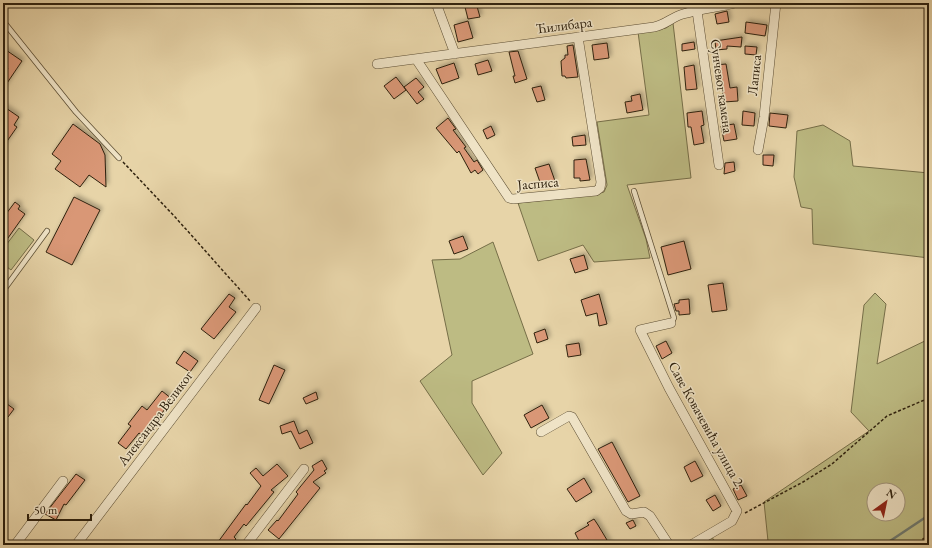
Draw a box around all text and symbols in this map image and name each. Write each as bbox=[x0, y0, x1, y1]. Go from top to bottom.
street label: Ћилибара bbox=[535, 13, 593, 37]
street label: Сунчевог камена bbox=[706, 38, 738, 135]
street label: Лаписа bbox=[743, 53, 765, 96]
street label: Јасписа bbox=[516, 172, 560, 194]
street label: Саве Ковачевића улица 2. bbox=[664, 358, 750, 492]
street label: Александра Великог bbox=[113, 367, 197, 470]
north arrow bbox=[866, 482, 906, 522]
text: N bbox=[884, 485, 899, 502]
scale bar bbox=[28, 496, 91, 522]
text: 50 m bbox=[34, 502, 58, 518]

